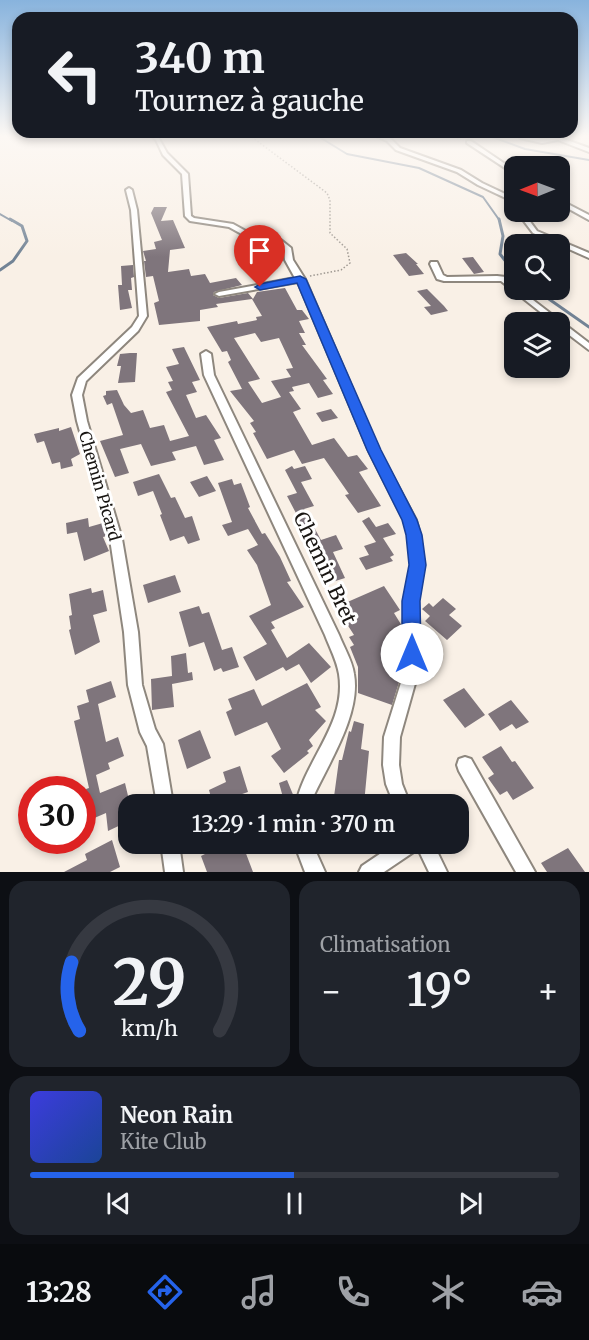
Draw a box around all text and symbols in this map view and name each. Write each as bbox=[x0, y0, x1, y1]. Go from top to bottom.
text: 340 m bbox=[135, 32, 265, 84]
icon: left bbox=[36, 36, 114, 114]
text: Tournez à gauche bbox=[135, 84, 364, 118]
north arrow bbox=[504, 156, 570, 222]
map controls bbox=[504, 156, 570, 378]
pin bbox=[234, 225, 285, 287]
icon: arrive bbox=[243, 234, 276, 267]
button: search bbox=[504, 234, 570, 300]
button: layers bbox=[504, 312, 570, 378]
street label: Chemin Picard bbox=[75, 429, 125, 543]
street label: Chemin Bret bbox=[289, 508, 362, 628]
position arrow bbox=[380, 622, 444, 686]
speed limit sign: 30 bbox=[18, 776, 96, 854]
text: 13:29 · 1 min · 370 m bbox=[192, 810, 395, 838]
text: Climatisation bbox=[320, 932, 451, 957]
text: 29 bbox=[112, 944, 187, 1022]
text: 19° bbox=[406, 962, 473, 1018]
text: − bbox=[320, 971, 342, 1012]
text: + bbox=[537, 971, 559, 1012]
text: km/h bbox=[121, 1015, 178, 1042]
text: Neon Rain bbox=[120, 1101, 233, 1129]
text: Kite Club bbox=[120, 1129, 206, 1154]
icon: previous bbox=[102, 1187, 135, 1220]
icon: pause bbox=[278, 1187, 311, 1220]
icon: next bbox=[454, 1187, 487, 1220]
icon: directions bbox=[144, 1271, 186, 1313]
icon: music bbox=[238, 1271, 280, 1313]
icon: phone bbox=[332, 1271, 374, 1313]
icon: climate bbox=[427, 1271, 469, 1313]
icon: car bbox=[521, 1271, 563, 1313]
text: 13:28 bbox=[26, 1275, 92, 1309]

